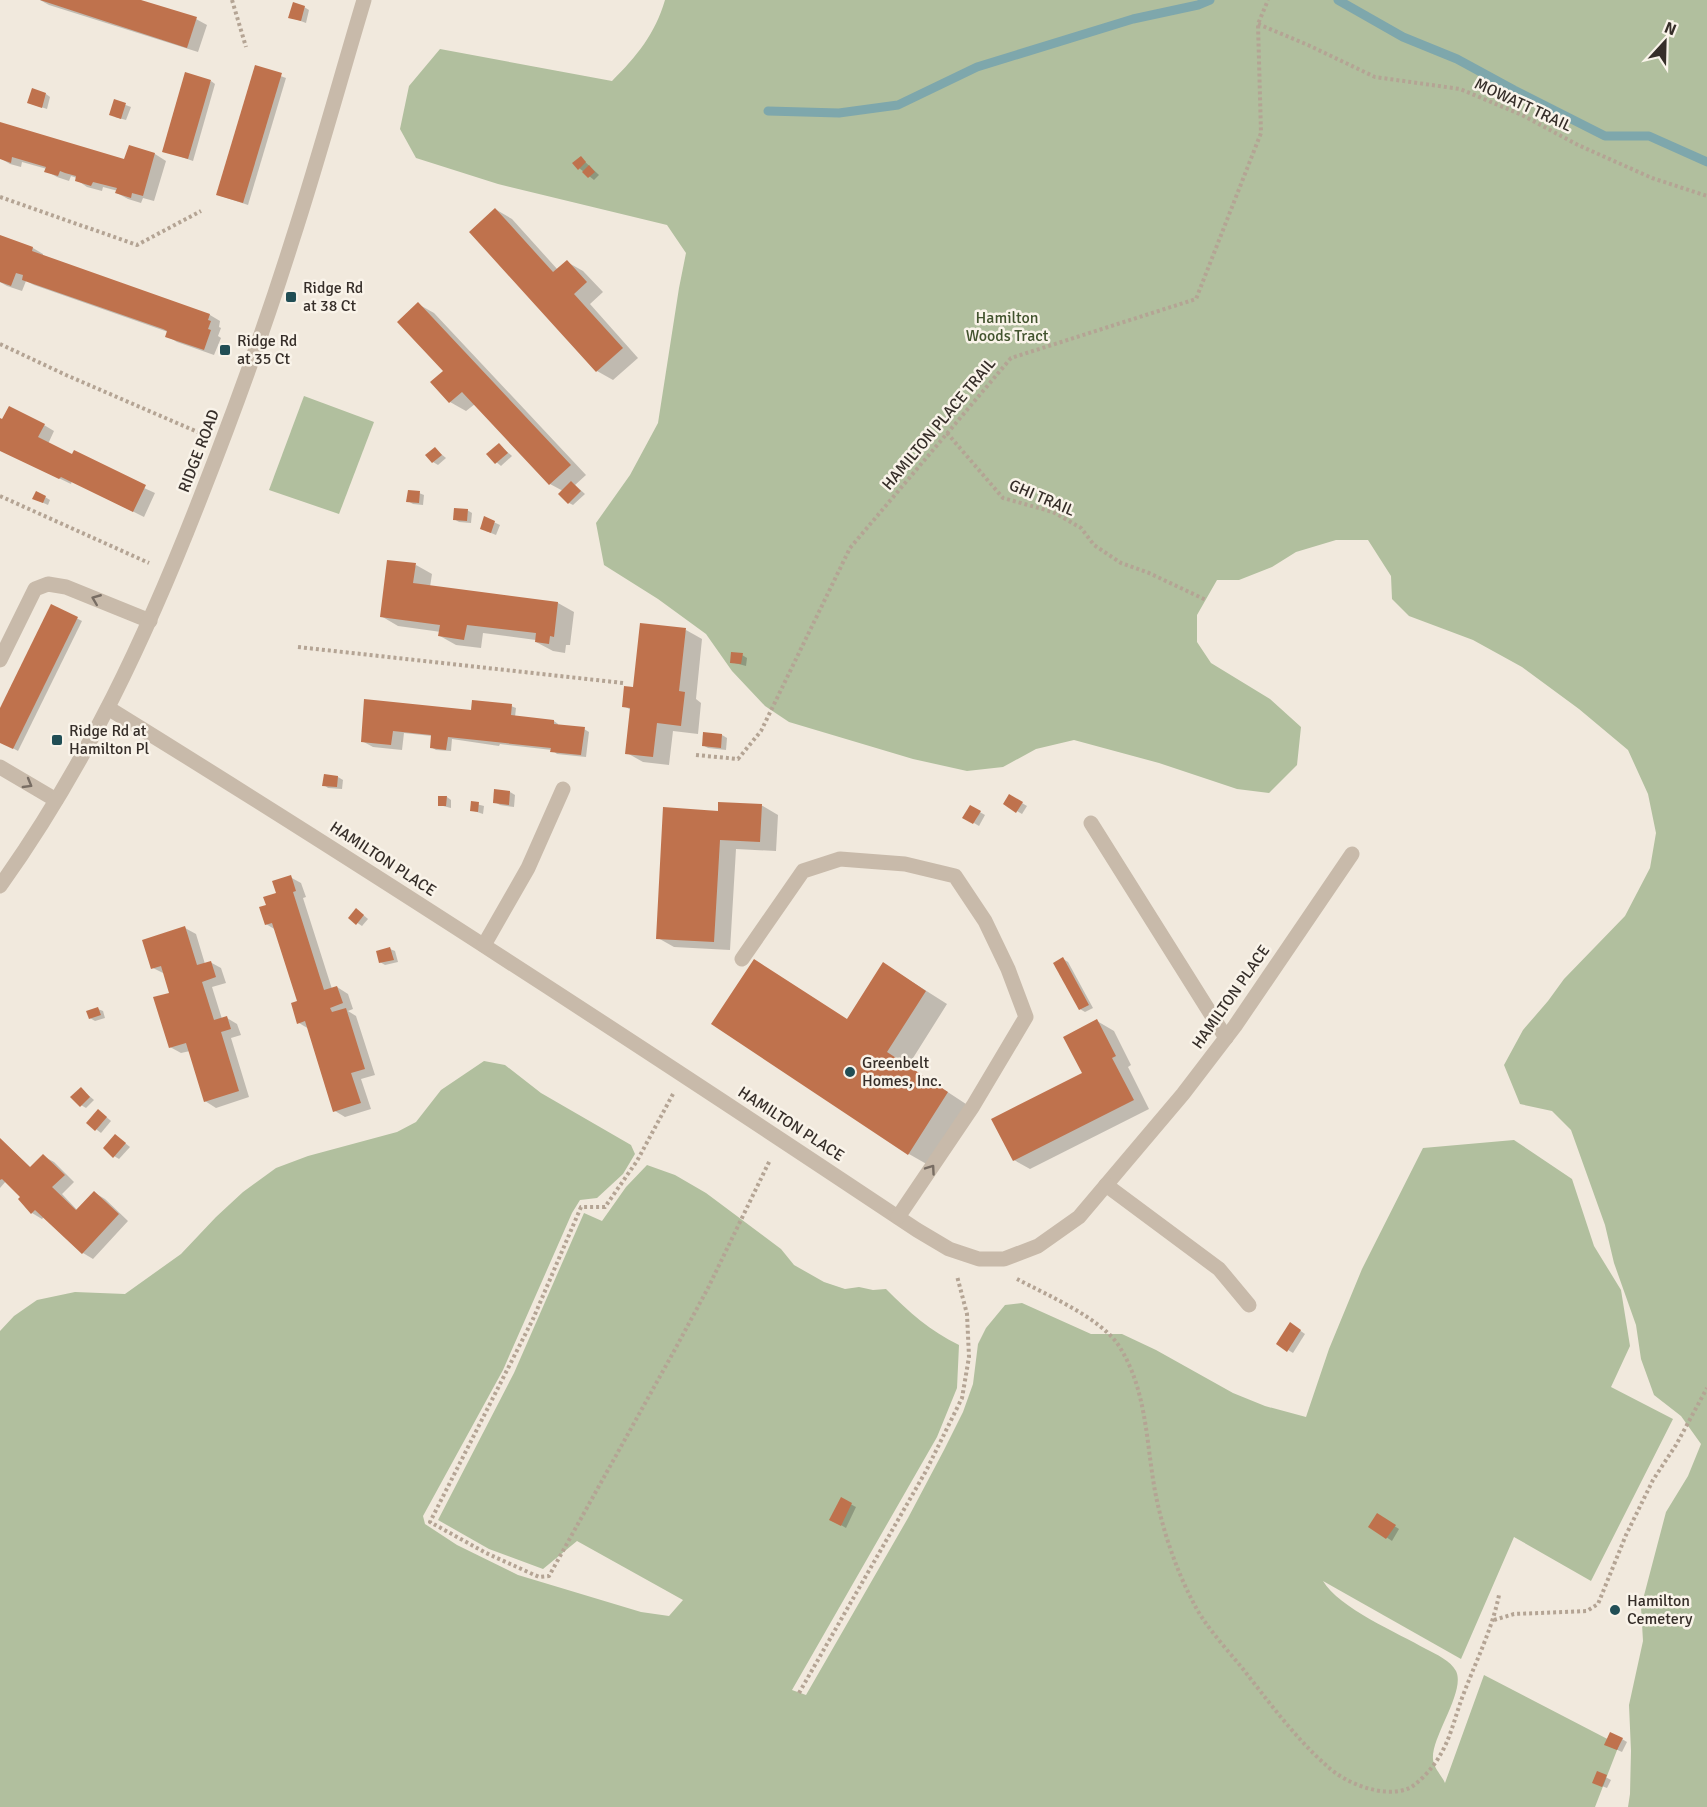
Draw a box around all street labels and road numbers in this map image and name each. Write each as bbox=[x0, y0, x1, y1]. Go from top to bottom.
street label: MOWATT TRAIL bbox=[1471, 74, 1575, 136]
street label: HAMILTON PLACE TRAIL bbox=[878, 354, 1000, 494]
street label: RIDGE ROAD bbox=[174, 407, 224, 495]
street label: GHI TRAIL bbox=[1006, 475, 1078, 521]
street label: HAMILTON PLACE bbox=[326, 817, 440, 901]
street label: HAMILTON PLACE bbox=[1188, 941, 1274, 1053]
street label: HAMILTON PLACE bbox=[734, 1082, 848, 1166]

